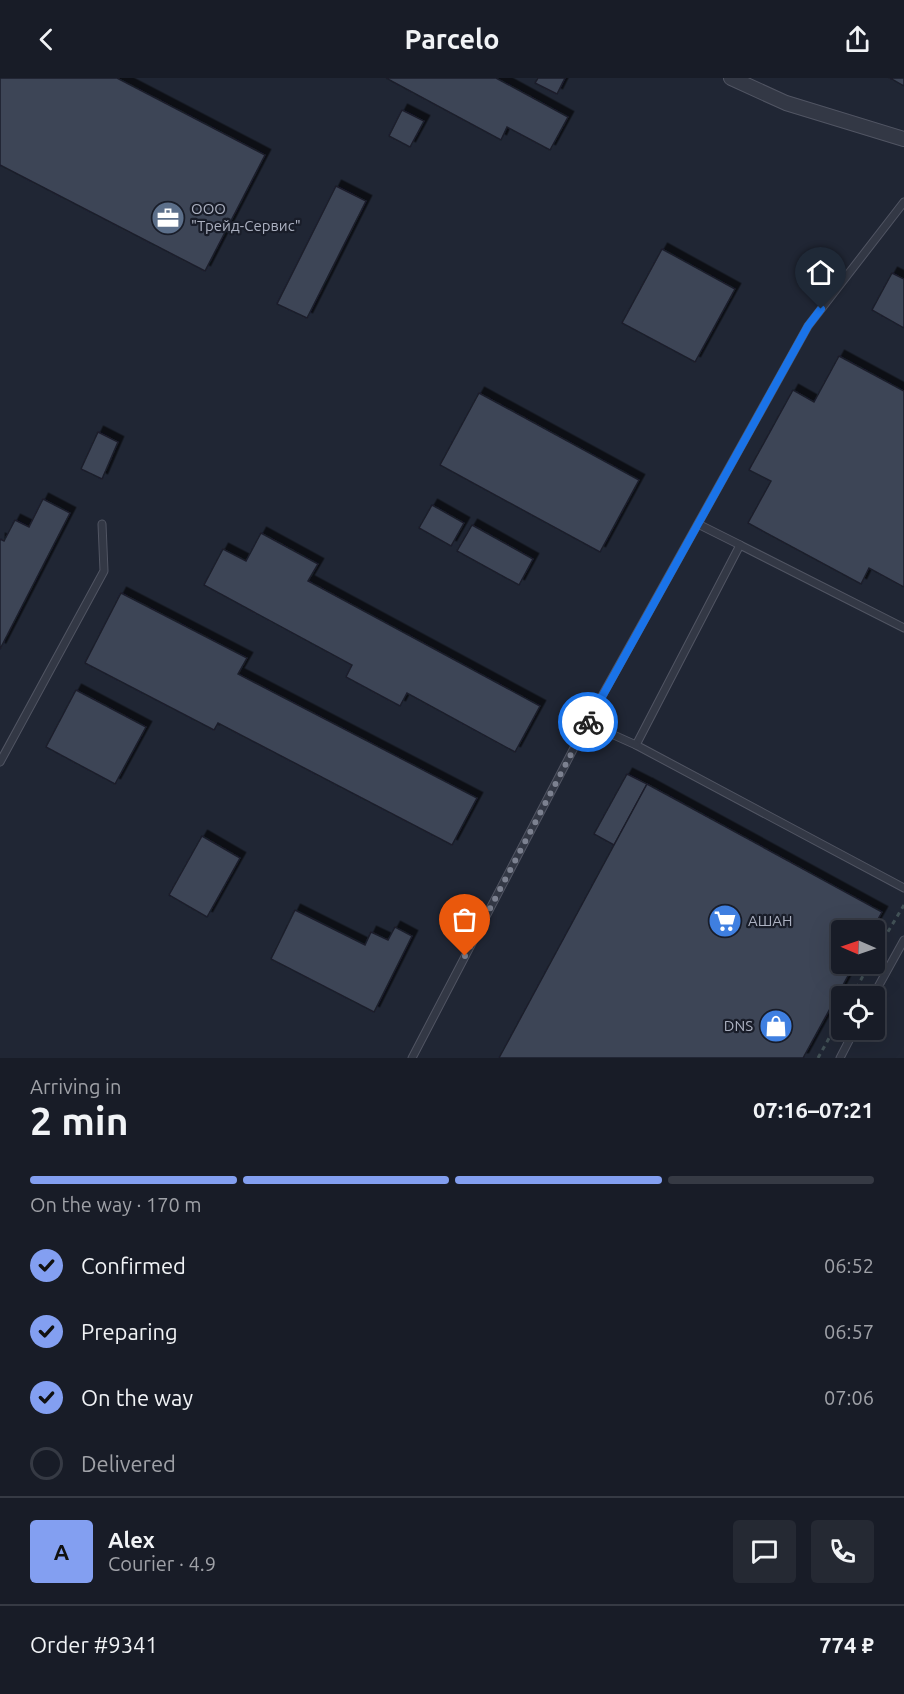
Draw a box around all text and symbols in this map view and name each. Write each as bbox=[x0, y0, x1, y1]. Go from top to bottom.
icon: back bbox=[30, 23, 63, 56]
icon: share bbox=[841, 23, 874, 56]
text: Parcelo bbox=[405, 24, 499, 54]
office icon: ООО "Трейд-Сервис" bbox=[150, 200, 186, 236]
place label: ООО "Трейд-Сервис" bbox=[191, 200, 301, 234]
pin bbox=[795, 247, 846, 309]
icon: home bbox=[804, 256, 837, 289]
courier bbox=[558, 692, 618, 752]
icon: bike bbox=[572, 706, 605, 739]
pin bbox=[439, 894, 490, 956]
icon: bag bbox=[448, 903, 481, 936]
supermarket icon: АШАН bbox=[707, 903, 743, 939]
place label: АШАН bbox=[748, 912, 793, 929]
north arrow bbox=[831, 920, 885, 974]
map controls bbox=[831, 920, 885, 1040]
button: locate bbox=[831, 986, 885, 1040]
shop icon: DNS bbox=[758, 1008, 794, 1044]
place label: DNS bbox=[724, 1017, 753, 1034]
text: Arriving in bbox=[30, 1075, 121, 1098]
text: 07:16–07:21 bbox=[753, 1097, 874, 1122]
text: 2 min bbox=[30, 1099, 129, 1142]
text: On the way · 170 m bbox=[30, 1193, 202, 1216]
icon: check bbox=[30, 1249, 63, 1282]
text: Confirmed bbox=[81, 1253, 186, 1278]
text: 06:52 bbox=[824, 1254, 874, 1277]
icon: check bbox=[30, 1315, 63, 1348]
text: Preparing bbox=[81, 1319, 178, 1344]
text: 06:57 bbox=[824, 1320, 874, 1343]
icon: check bbox=[30, 1381, 63, 1414]
text: On the way bbox=[81, 1385, 193, 1410]
text: 07:06 bbox=[824, 1386, 874, 1409]
text: Delivered bbox=[81, 1451, 176, 1476]
button: chat bbox=[733, 1520, 796, 1583]
button: phone bbox=[811, 1520, 874, 1583]
text: Alex bbox=[108, 1527, 155, 1552]
text: A bbox=[54, 1539, 69, 1564]
text: Courier · 4.9 bbox=[108, 1552, 216, 1575]
text: Order #9341 bbox=[30, 1632, 158, 1657]
text: 774 ₽ bbox=[819, 1632, 874, 1657]

